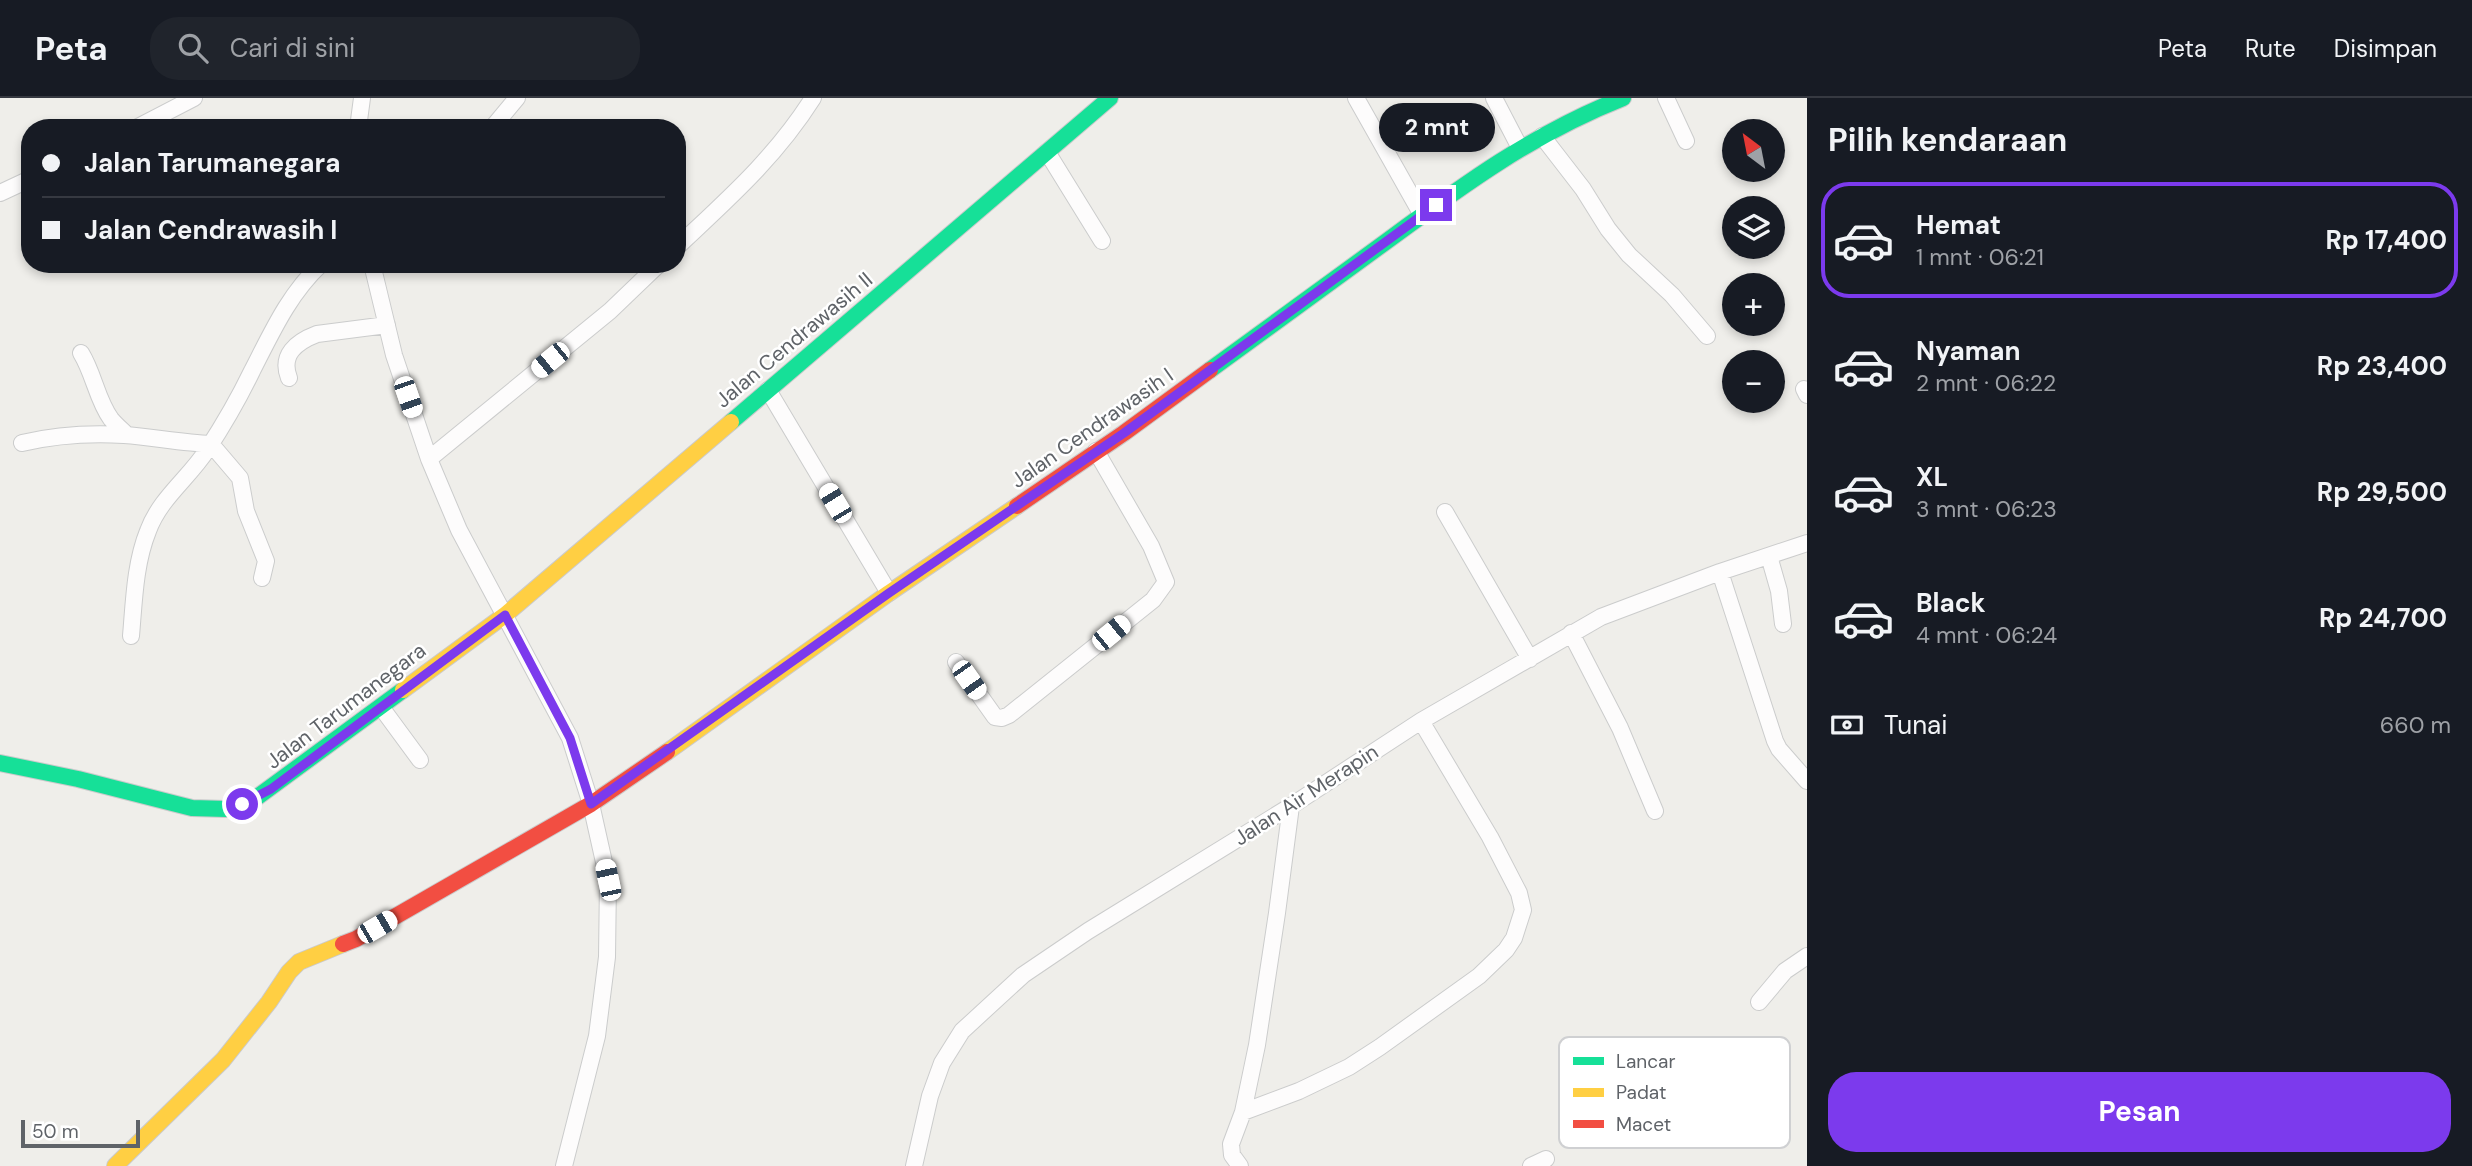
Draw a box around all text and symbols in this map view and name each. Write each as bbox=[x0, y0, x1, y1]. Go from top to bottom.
search box bbox=[150, 17, 640, 80]
text: Peta bbox=[35, 27, 108, 70]
icon: search bbox=[174, 29, 212, 67]
text: Cari di sini bbox=[230, 31, 355, 65]
text: Peta bbox=[2158, 33, 2207, 64]
text: Rute bbox=[2245, 33, 2296, 64]
text: Disimpan bbox=[2334, 33, 2437, 64]
callout: 2 mnt bbox=[1378, 104, 1494, 153]
text: 2 mnt bbox=[1405, 112, 1469, 142]
north arrow bbox=[1722, 119, 1785, 182]
map controls bbox=[1722, 119, 1785, 413]
text: Pilih kendaraan bbox=[1828, 119, 2067, 161]
text: Jalan Tarumanegara bbox=[84, 146, 340, 180]
route end bbox=[1420, 189, 1452, 221]
button: layers bbox=[1722, 196, 1785, 259]
text: Hemat bbox=[1916, 208, 2001, 242]
icon: car bbox=[1832, 209, 1895, 272]
text: Jalan Cendrawasih I bbox=[84, 213, 337, 247]
text: Rp 17,400 bbox=[2325, 223, 2447, 257]
text: 1 mnt · 06:21 bbox=[1916, 242, 2044, 272]
street label: Jalan Cendrawasih II bbox=[710, 266, 878, 414]
button: + bbox=[1722, 273, 1785, 336]
text: Nyaman bbox=[1916, 334, 2021, 368]
icon: car bbox=[1832, 335, 1895, 398]
car bbox=[528, 339, 573, 381]
text: Rp 23,400 bbox=[2317, 349, 2447, 383]
button: − bbox=[1722, 350, 1785, 413]
street label: Jalan Cendrawasih I bbox=[1005, 361, 1179, 495]
text: 2 mnt · 06:22 bbox=[1916, 368, 2056, 398]
car bbox=[392, 374, 425, 420]
text: XL bbox=[1916, 460, 1948, 494]
icon: car bbox=[1832, 461, 1895, 524]
text: Rp 29,500 bbox=[2317, 475, 2447, 509]
car bbox=[816, 480, 855, 526]
text: 3 mnt · 06:23 bbox=[1916, 494, 2057, 524]
text: Black bbox=[1916, 586, 1986, 620]
icon: car bbox=[1832, 587, 1895, 650]
text: Rp 24,700 bbox=[2319, 601, 2447, 635]
car bbox=[1089, 612, 1134, 654]
text: 4 mnt · 06:24 bbox=[1916, 620, 2057, 650]
street label: Jalan Tarumanegara bbox=[260, 637, 432, 775]
car bbox=[949, 657, 990, 703]
icon: cash bbox=[1828, 706, 1866, 744]
text: Tunai bbox=[1884, 708, 1948, 742]
text: 660 m bbox=[2380, 710, 2451, 740]
street label: Jalan Air Merapin bbox=[1228, 738, 1384, 852]
route start bbox=[226, 788, 258, 820]
car bbox=[594, 857, 623, 903]
car bbox=[354, 907, 401, 947]
legend bbox=[1559, 1037, 1790, 1148]
text: Lancar bbox=[1616, 1049, 1676, 1074]
button: Pesan bbox=[1828, 1072, 2451, 1152]
text: Padat bbox=[1616, 1080, 1666, 1105]
text: Macet bbox=[1616, 1112, 1671, 1137]
scale bar bbox=[21, 1117, 140, 1149]
text: 50 m bbox=[32, 1119, 79, 1144]

